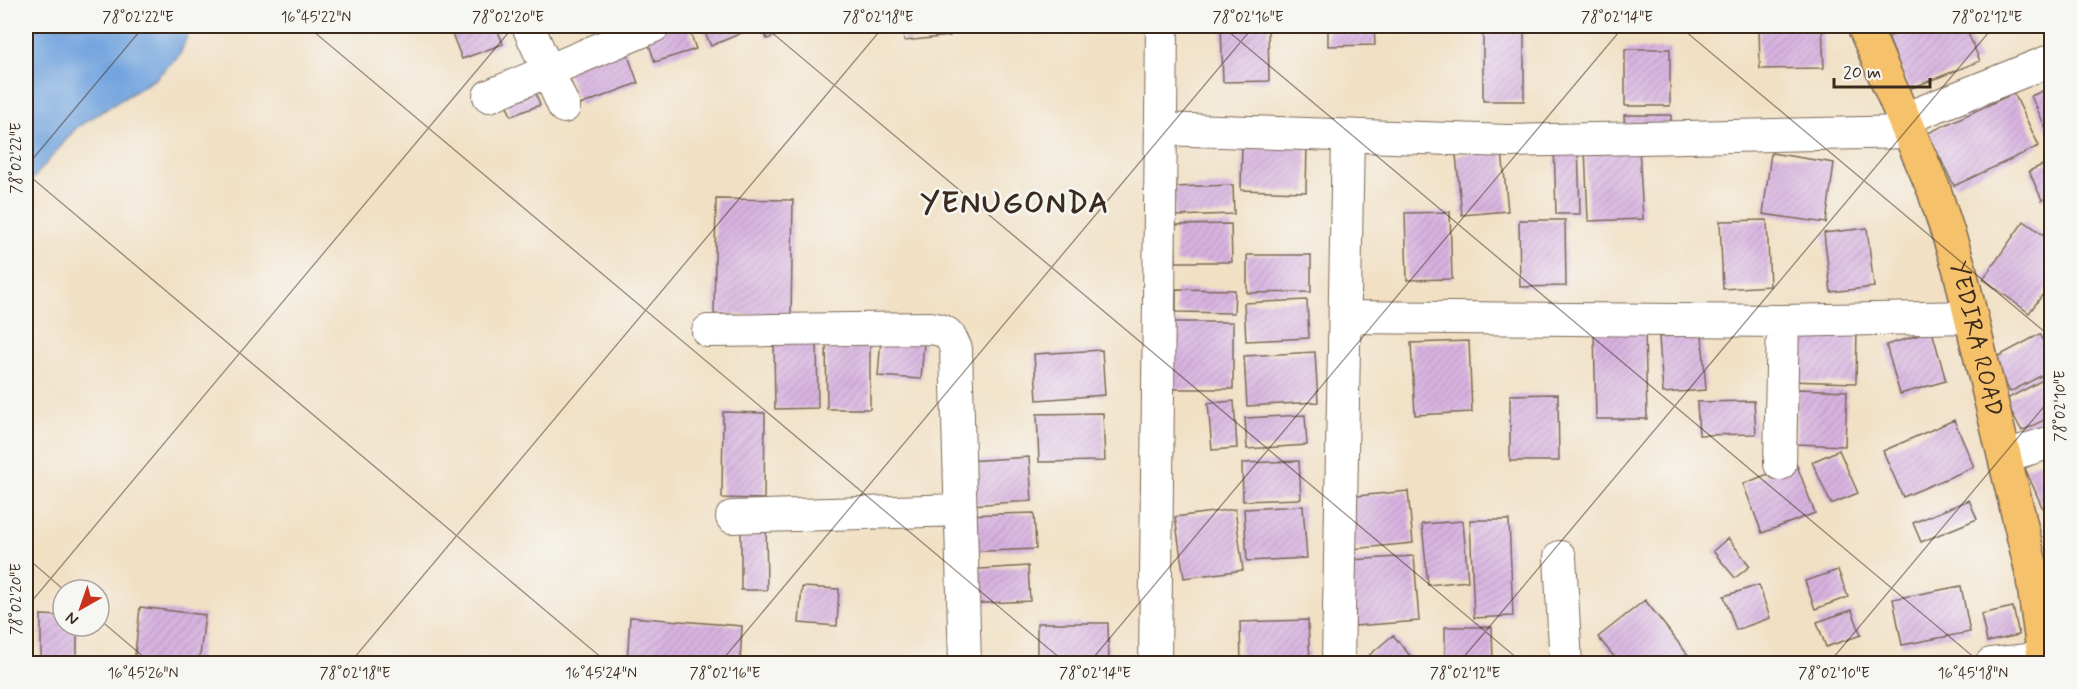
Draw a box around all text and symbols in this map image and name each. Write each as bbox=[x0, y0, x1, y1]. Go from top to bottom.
text: 78°02'22"E bbox=[102, 8, 174, 28]
text: 16°45'22"N bbox=[281, 8, 351, 28]
text: 78°02'20"E bbox=[472, 8, 544, 28]
text: 78°02'18"E bbox=[842, 8, 914, 28]
text: 78°02'16"E bbox=[1212, 8, 1284, 28]
text: 78°02'14"E bbox=[1581, 8, 1653, 28]
text: 78°02'12"E bbox=[1952, 8, 2023, 28]
scale bar bbox=[1834, 51, 1930, 89]
text: 20 m bbox=[1843, 61, 1881, 85]
text: 78°02'22"E bbox=[7, 122, 27, 194]
district label: YENUGONDA bbox=[920, 184, 1110, 223]
street label: YEDIRA ROAD bbox=[1943, 258, 2010, 419]
text: 78°02'10"E bbox=[2051, 370, 2071, 442]
text: 78°02'20"E bbox=[7, 563, 27, 635]
north arrow bbox=[51, 578, 111, 638]
text: N bbox=[61, 607, 83, 630]
text: 16°45'26"N bbox=[107, 664, 179, 684]
text: 78°02'18"E bbox=[319, 664, 391, 684]
text: 16°45'24"N bbox=[565, 664, 637, 684]
text: 78°02'16"E bbox=[689, 664, 761, 684]
text: 78°02'14"E bbox=[1059, 664, 1131, 684]
text: 78°02'12"E bbox=[1430, 664, 1501, 684]
text: 78°02'10"E bbox=[1798, 664, 1870, 684]
text: 16°45'18"N bbox=[1938, 664, 2008, 684]

